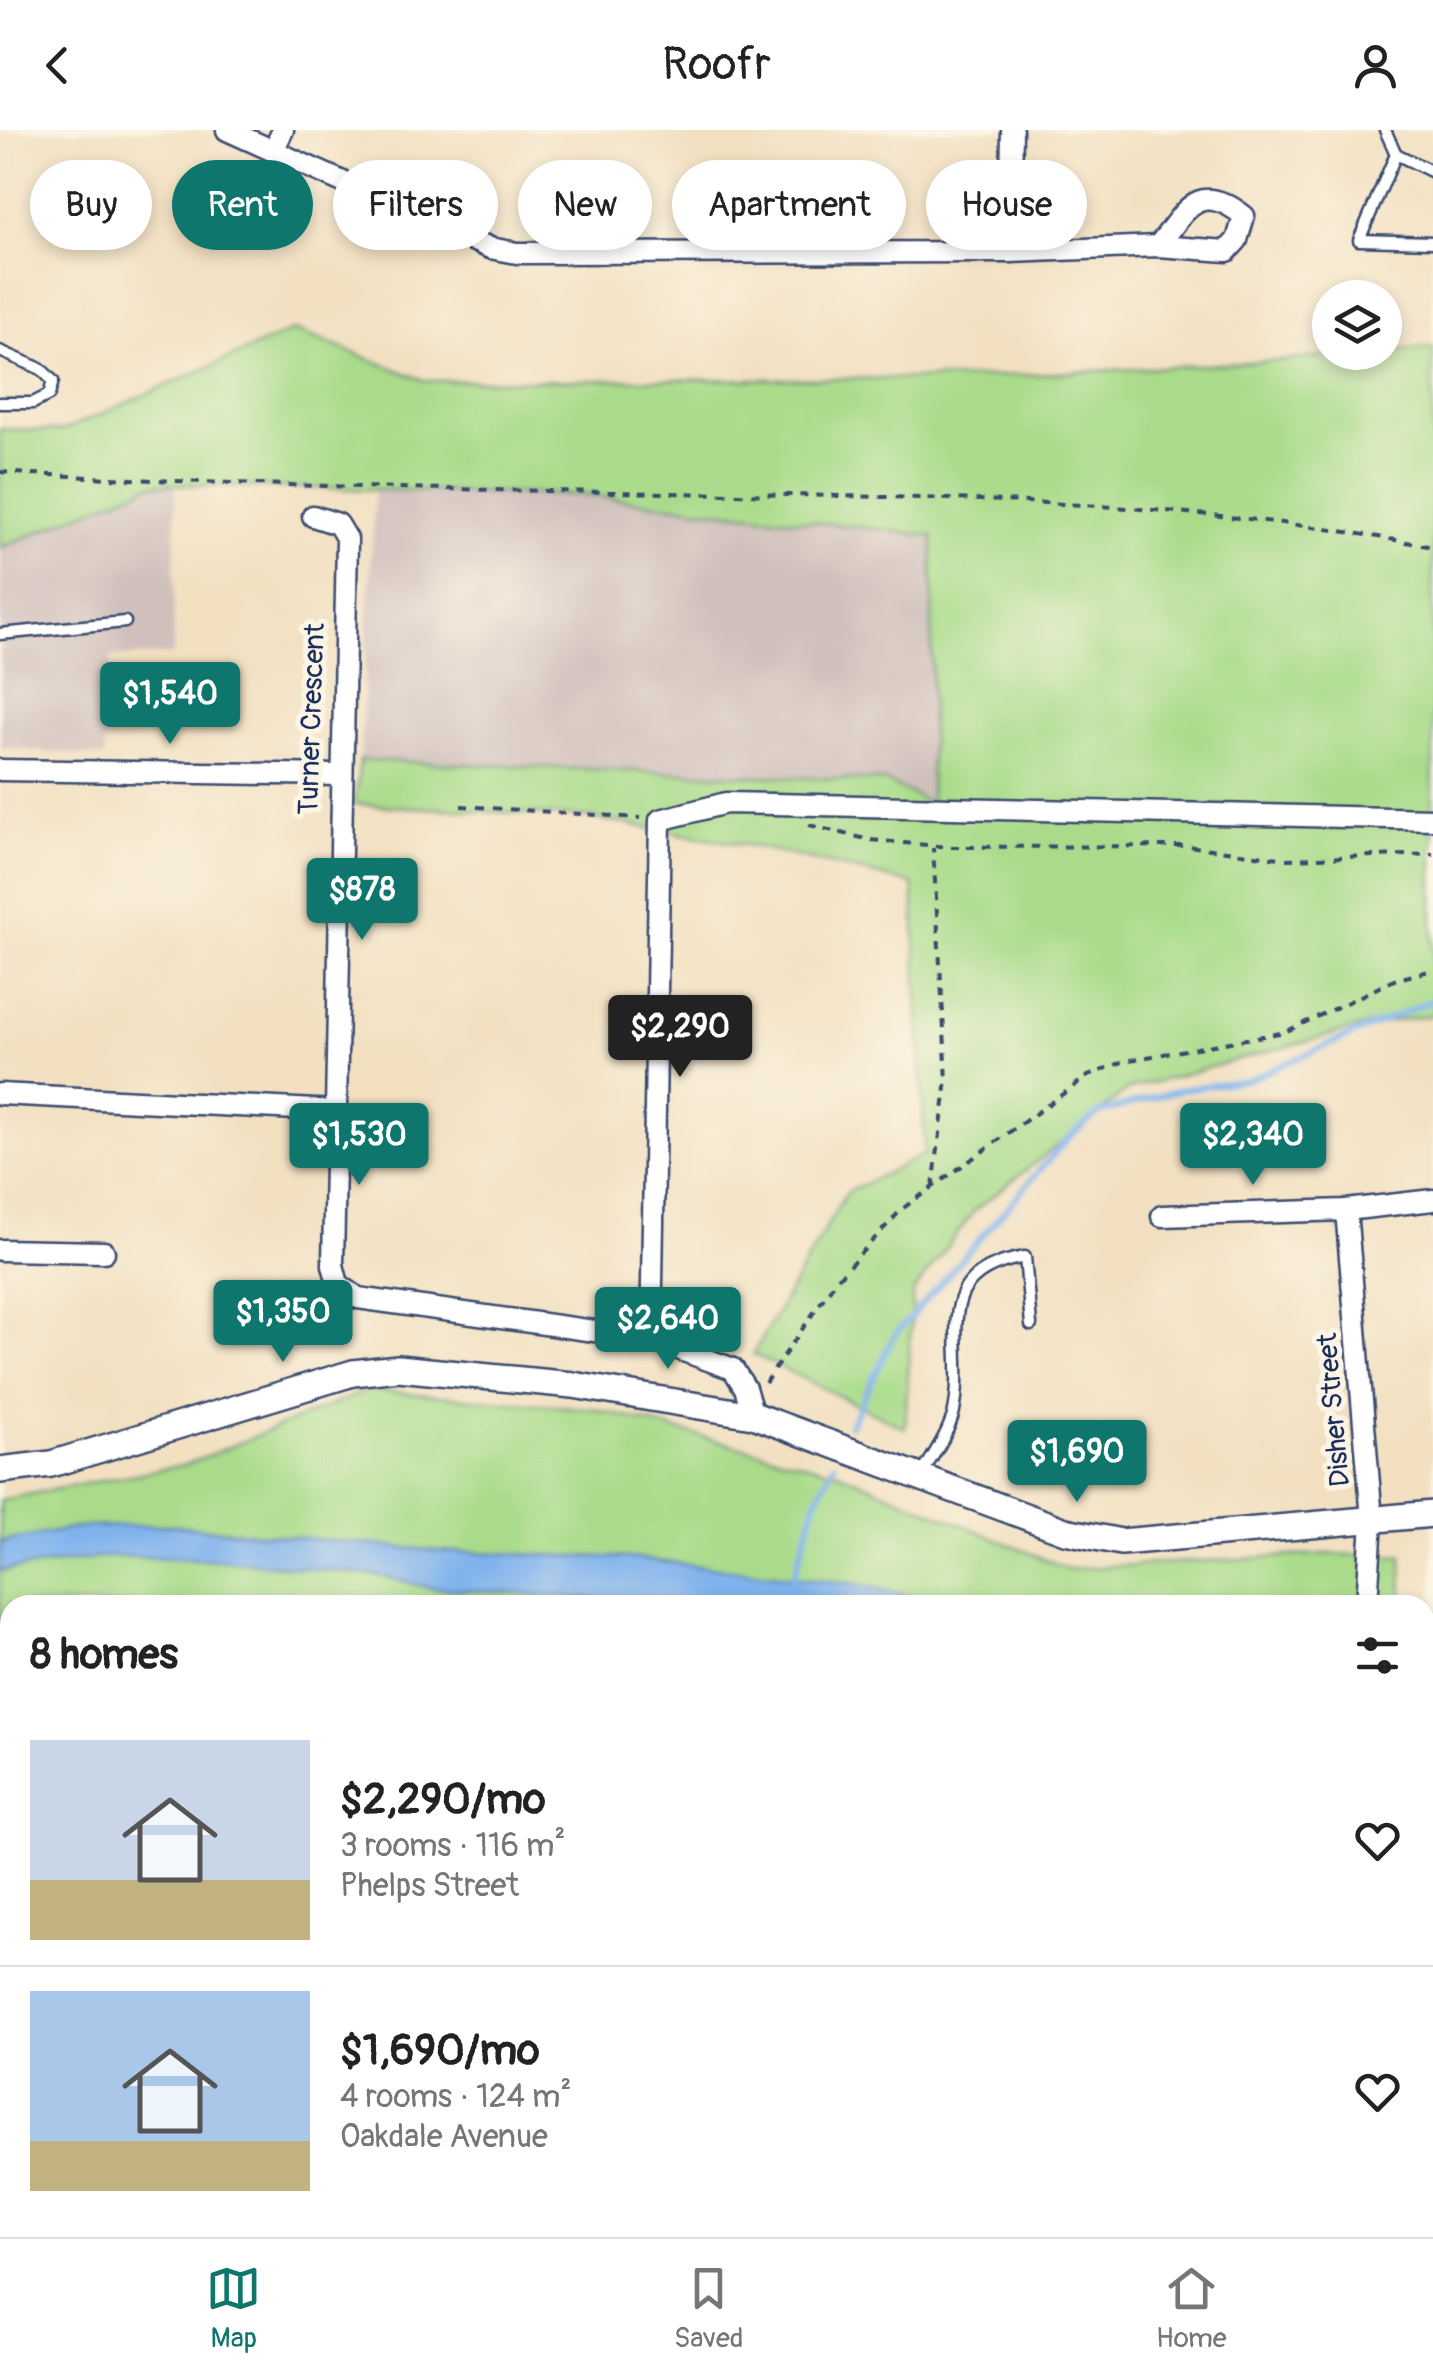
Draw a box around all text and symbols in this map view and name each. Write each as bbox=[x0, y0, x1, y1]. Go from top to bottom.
text: Roofr bbox=[662, 37, 771, 93]
icon: back bbox=[30, 38, 85, 93]
icon: person bbox=[1348, 38, 1403, 93]
chip: Buy bbox=[30, 160, 152, 250]
chip: Rent bbox=[172, 160, 313, 250]
chip: Filters bbox=[333, 160, 498, 250]
chip: New bbox=[518, 160, 652, 250]
chip: Apartment bbox=[672, 160, 906, 250]
chip: House bbox=[926, 160, 1087, 250]
map controls bbox=[1312, 280, 1402, 370]
button: layers bbox=[1312, 280, 1402, 370]
street label: Turner Crescent bbox=[291, 622, 333, 815]
pin: $1,540 bbox=[89, 662, 251, 747]
text: $1,540 bbox=[122, 674, 218, 714]
pin: $878 bbox=[303, 858, 421, 943]
text: $878 bbox=[329, 870, 395, 910]
pin: $2,290 bbox=[599, 995, 761, 1080]
text: $2,290 bbox=[630, 1007, 730, 1047]
pin: $1,530 bbox=[278, 1103, 440, 1188]
pin: $2,340 bbox=[1172, 1103, 1334, 1188]
text: $1,530 bbox=[311, 1115, 407, 1155]
text: $2,340 bbox=[1202, 1115, 1304, 1155]
pin: $1,350 bbox=[202, 1280, 364, 1365]
pin: $2,640 bbox=[587, 1287, 749, 1372]
text: $1,350 bbox=[235, 1292, 331, 1332]
text: $2,640 bbox=[617, 1299, 719, 1339]
street label: Disher Street bbox=[1310, 1331, 1358, 1488]
pin: $1,690 bbox=[996, 1420, 1158, 1505]
text: $1,690 bbox=[1030, 1432, 1124, 1472]
icon: filters bbox=[1350, 1628, 1405, 1683]
text: 8 homes bbox=[30, 1629, 178, 1681]
text: $2,290/mo bbox=[340, 1774, 546, 1826]
icon: home bbox=[110, 1780, 230, 1900]
icon: heart bbox=[1350, 1813, 1405, 1868]
text: 3 rooms · 116 m² bbox=[340, 1826, 565, 1866]
text: Phelps Street bbox=[340, 1866, 519, 1906]
text: $1,690/mo bbox=[340, 2025, 540, 2077]
icon: home bbox=[110, 2031, 230, 2151]
icon: heart bbox=[1350, 2064, 1405, 2119]
text: 4 rooms · 124 m² bbox=[340, 2077, 571, 2117]
text: Oakdale Avenue bbox=[340, 2117, 548, 2157]
tab: Map bbox=[206, 2261, 261, 2356]
tab: Saved bbox=[674, 2261, 743, 2356]
tab: Home bbox=[1156, 2261, 1227, 2356]

